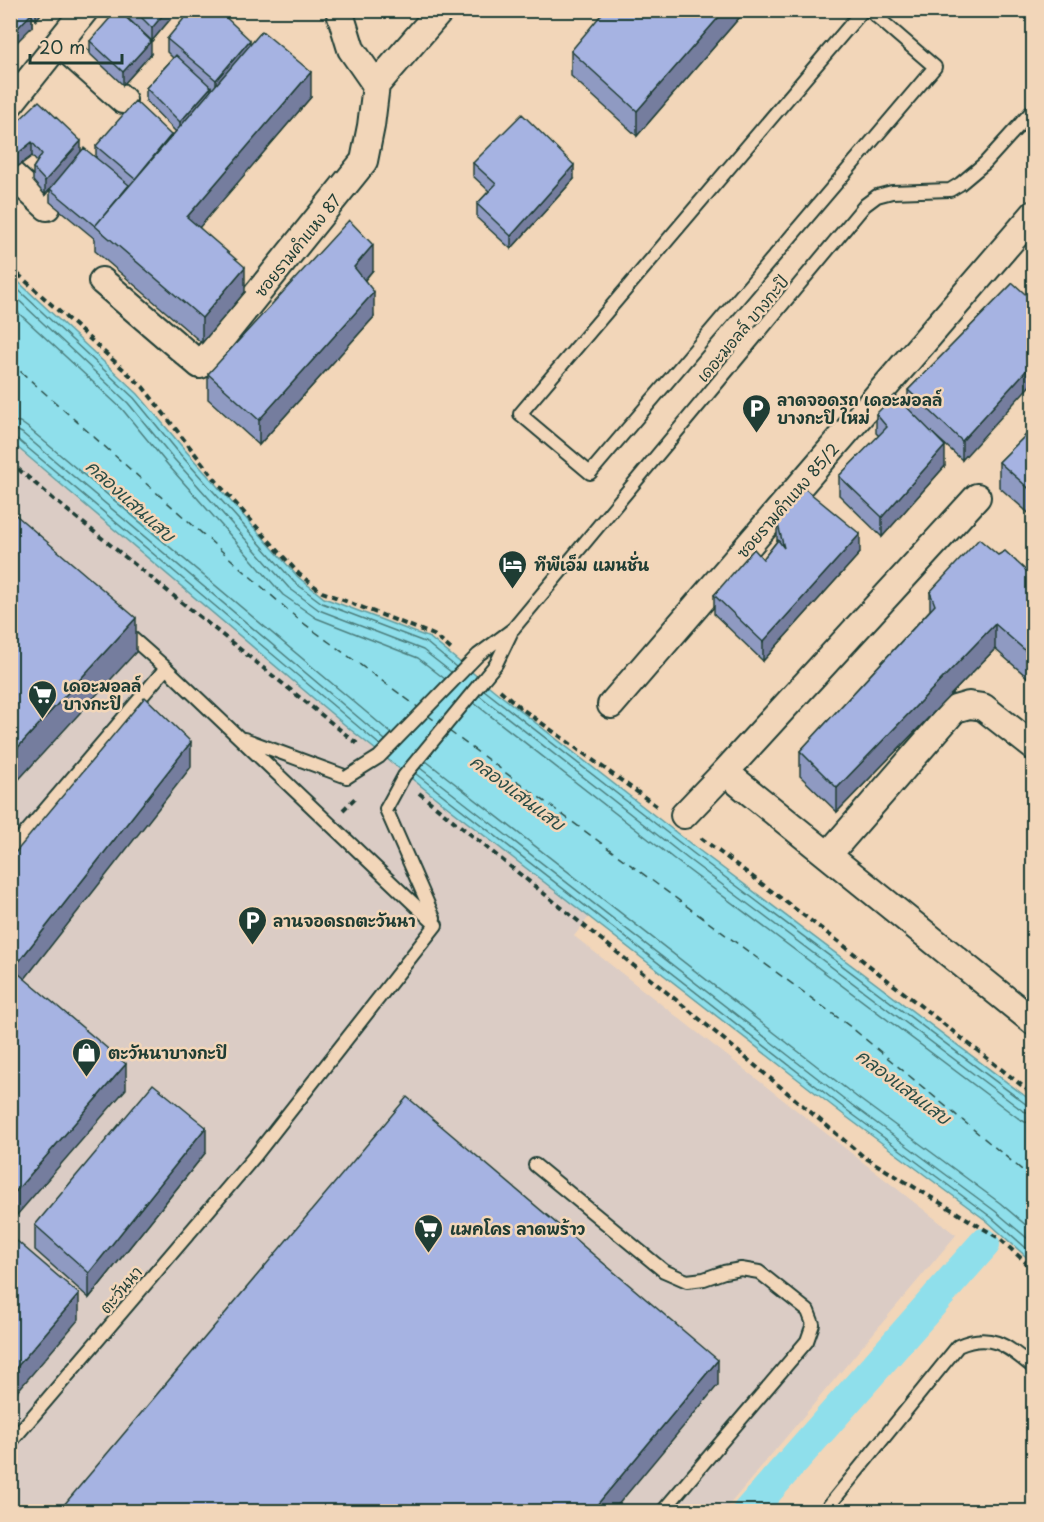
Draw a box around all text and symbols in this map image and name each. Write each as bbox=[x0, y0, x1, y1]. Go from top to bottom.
scale bar bbox=[30, 27, 122, 65]
text: 20 m bbox=[39, 33, 85, 60]
street label: ซอยรามคำแหง 87 bbox=[248, 188, 346, 302]
street label: เดอะมอลล์ บางกะปิ bbox=[690, 270, 794, 386]
place label: ลาดจอดรถ เดอะมอลล์ บางกะปิ ใหม่ bbox=[777, 387, 942, 429]
parking icon: ลาดจอดรถ เดอะมอลล์ บางกะปิ ใหม่ bbox=[740, 392, 772, 434]
street label: ซอยรามคำแหง 85/2 bbox=[730, 437, 844, 563]
water label: คลองแสนแสบ bbox=[80, 453, 183, 549]
hotel icon: ทีพีเอ็ม แมนชั่น bbox=[497, 548, 529, 590]
place label: ทีพีเอ็ม แมนชั่น bbox=[534, 550, 649, 576]
place label: เดอะมอลล์ บางกะปิ bbox=[63, 673, 142, 715]
supermarket icon: เดอะมอลล์ บางกะปิ bbox=[26, 678, 58, 720]
water label: คลองแสนแสบ bbox=[465, 748, 572, 838]
parking icon: ลานจอดรถตะวันนา bbox=[236, 904, 268, 946]
place label: ลานจอดรถตะวันนา bbox=[273, 908, 416, 932]
shop icon: ตะวันนาบางกะปิ bbox=[71, 1036, 103, 1078]
place label: ตะวันนาบางกะปิ bbox=[108, 1040, 227, 1064]
water label: คลองแสนแสบ bbox=[851, 1042, 958, 1132]
supermarket icon: แมคโคร ลาดพร้าว bbox=[413, 1212, 445, 1254]
place label: แมคโคร ลาดพร้าว bbox=[450, 1216, 586, 1240]
street label: ตะวันนา bbox=[93, 1260, 147, 1318]

